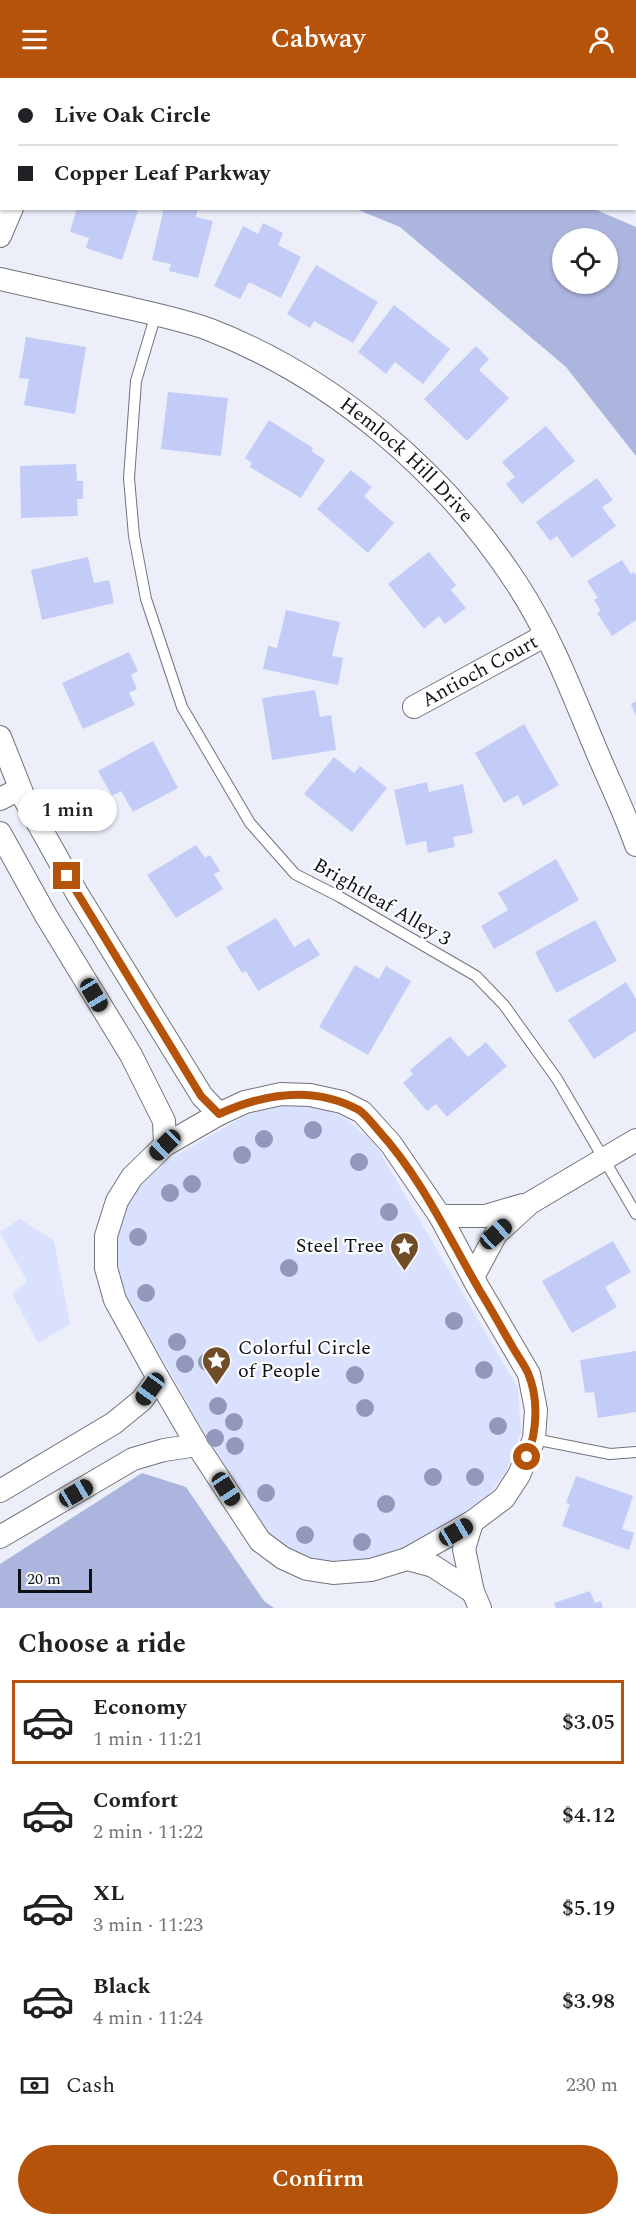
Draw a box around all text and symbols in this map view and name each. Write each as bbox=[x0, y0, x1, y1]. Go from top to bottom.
text: Cabway bbox=[271, 18, 365, 60]
icon: menu bbox=[18, 23, 51, 56]
icon: person bbox=[585, 23, 618, 56]
text: Live Oak Circle bbox=[54, 99, 211, 132]
text: Copper Leaf Parkway bbox=[54, 157, 270, 190]
map controls bbox=[552, 228, 618, 294]
button: locate bbox=[552, 228, 618, 294]
street label: Hemlock Hill Drive bbox=[333, 390, 481, 529]
street label: Antioch Court bbox=[416, 627, 544, 715]
callout: 1 min bbox=[17, 789, 116, 831]
text: 1 min bbox=[42, 795, 93, 825]
street label: Brightleaf Alley 3 bbox=[307, 850, 457, 954]
route end bbox=[53, 862, 80, 889]
car bbox=[77, 975, 111, 1015]
car bbox=[146, 1126, 184, 1164]
car bbox=[477, 1215, 515, 1253]
place icon: Steel Tree bbox=[389, 1230, 421, 1272]
place label: Steel Tree bbox=[296, 1231, 384, 1261]
place label: Colorful Circle of People bbox=[238, 1333, 371, 1386]
place icon: Colorful Circle of People bbox=[201, 1344, 233, 1386]
car bbox=[132, 1369, 168, 1409]
route start bbox=[513, 1443, 540, 1470]
car bbox=[209, 1469, 243, 1509]
car bbox=[56, 1476, 96, 1510]
car bbox=[436, 1515, 476, 1549]
scale bar bbox=[18, 1566, 92, 1594]
text: 20 m bbox=[27, 1567, 61, 1591]
text: Choose a ride bbox=[18, 1623, 186, 1665]
text: Economy bbox=[93, 1691, 186, 1724]
icon: car bbox=[21, 1695, 75, 1749]
text: $3.05 bbox=[562, 1706, 615, 1739]
text: 1 min · 11:21 bbox=[93, 1724, 203, 1754]
text: Comfort bbox=[93, 1784, 178, 1817]
icon: car bbox=[21, 1788, 75, 1842]
text: $4.12 bbox=[562, 1799, 615, 1832]
text: 2 min · 11:22 bbox=[93, 1817, 203, 1847]
text: XL bbox=[93, 1877, 124, 1910]
icon: car bbox=[21, 1881, 75, 1935]
text: $5.19 bbox=[562, 1892, 615, 1925]
text: 3 min · 11:23 bbox=[93, 1910, 203, 1940]
text: Black bbox=[93, 1970, 151, 2003]
icon: car bbox=[21, 1974, 75, 2028]
text: $3.98 bbox=[562, 1985, 615, 2018]
text: 4 min · 11:24 bbox=[93, 2003, 203, 2033]
icon: cash bbox=[18, 2069, 51, 2102]
text: Cash bbox=[66, 2069, 115, 2102]
text: 230 m bbox=[566, 2070, 618, 2100]
button: Confirm bbox=[18, 2145, 618, 2214]

